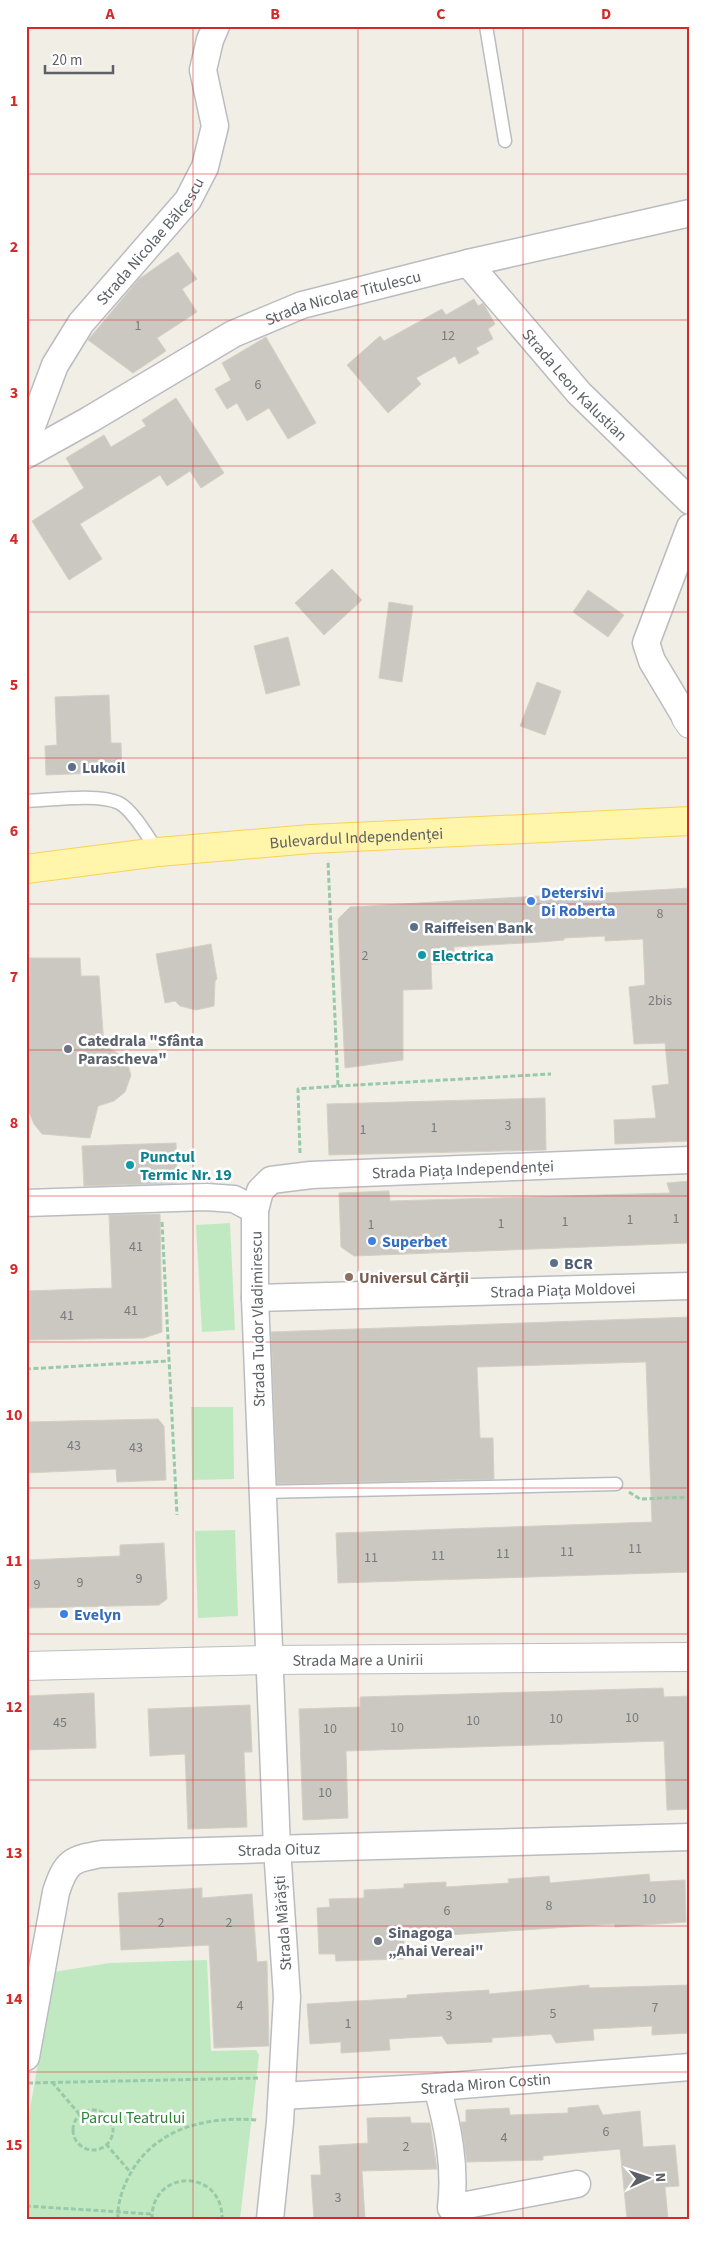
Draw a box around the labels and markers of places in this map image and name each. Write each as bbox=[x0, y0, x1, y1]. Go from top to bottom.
place label: Lukoil bbox=[82, 757, 126, 779]
marker: Lukoil bbox=[66, 761, 78, 773]
place label: Detersivi Di Roberta bbox=[541, 882, 615, 922]
marker: Detersivi Di Roberta bbox=[525, 895, 537, 907]
place label: Raiffeisen Bank bbox=[424, 917, 534, 939]
marker: Raiffeisen Bank bbox=[408, 921, 420, 933]
place label: Electrica bbox=[432, 945, 494, 967]
marker: Electrica bbox=[416, 949, 428, 961]
place label: Catedrala "Sfânta Parascheva" bbox=[78, 1030, 204, 1070]
marker: Catedrala "Sfânta Parascheva" bbox=[62, 1043, 74, 1055]
place label: Punctul Termic Nr. 19 bbox=[140, 1146, 232, 1186]
marker: Punctul Termic Nr. 19 bbox=[124, 1159, 136, 1171]
place label: Superbet bbox=[382, 1231, 447, 1253]
marker: Superbet bbox=[366, 1235, 378, 1247]
place label: BCR bbox=[564, 1253, 593, 1275]
marker: BCR bbox=[548, 1257, 560, 1269]
place label: Universul Cărții bbox=[359, 1267, 469, 1289]
marker: Universul Cărții bbox=[343, 1271, 355, 1283]
place label: Evelyn bbox=[74, 1604, 121, 1626]
marker: Evelyn bbox=[58, 1608, 70, 1620]
place label: Sinagoga „Ahai Vereai" bbox=[388, 1922, 484, 1962]
marker: Sinagoga „Ahai Vereai" bbox=[372, 1935, 384, 1947]

